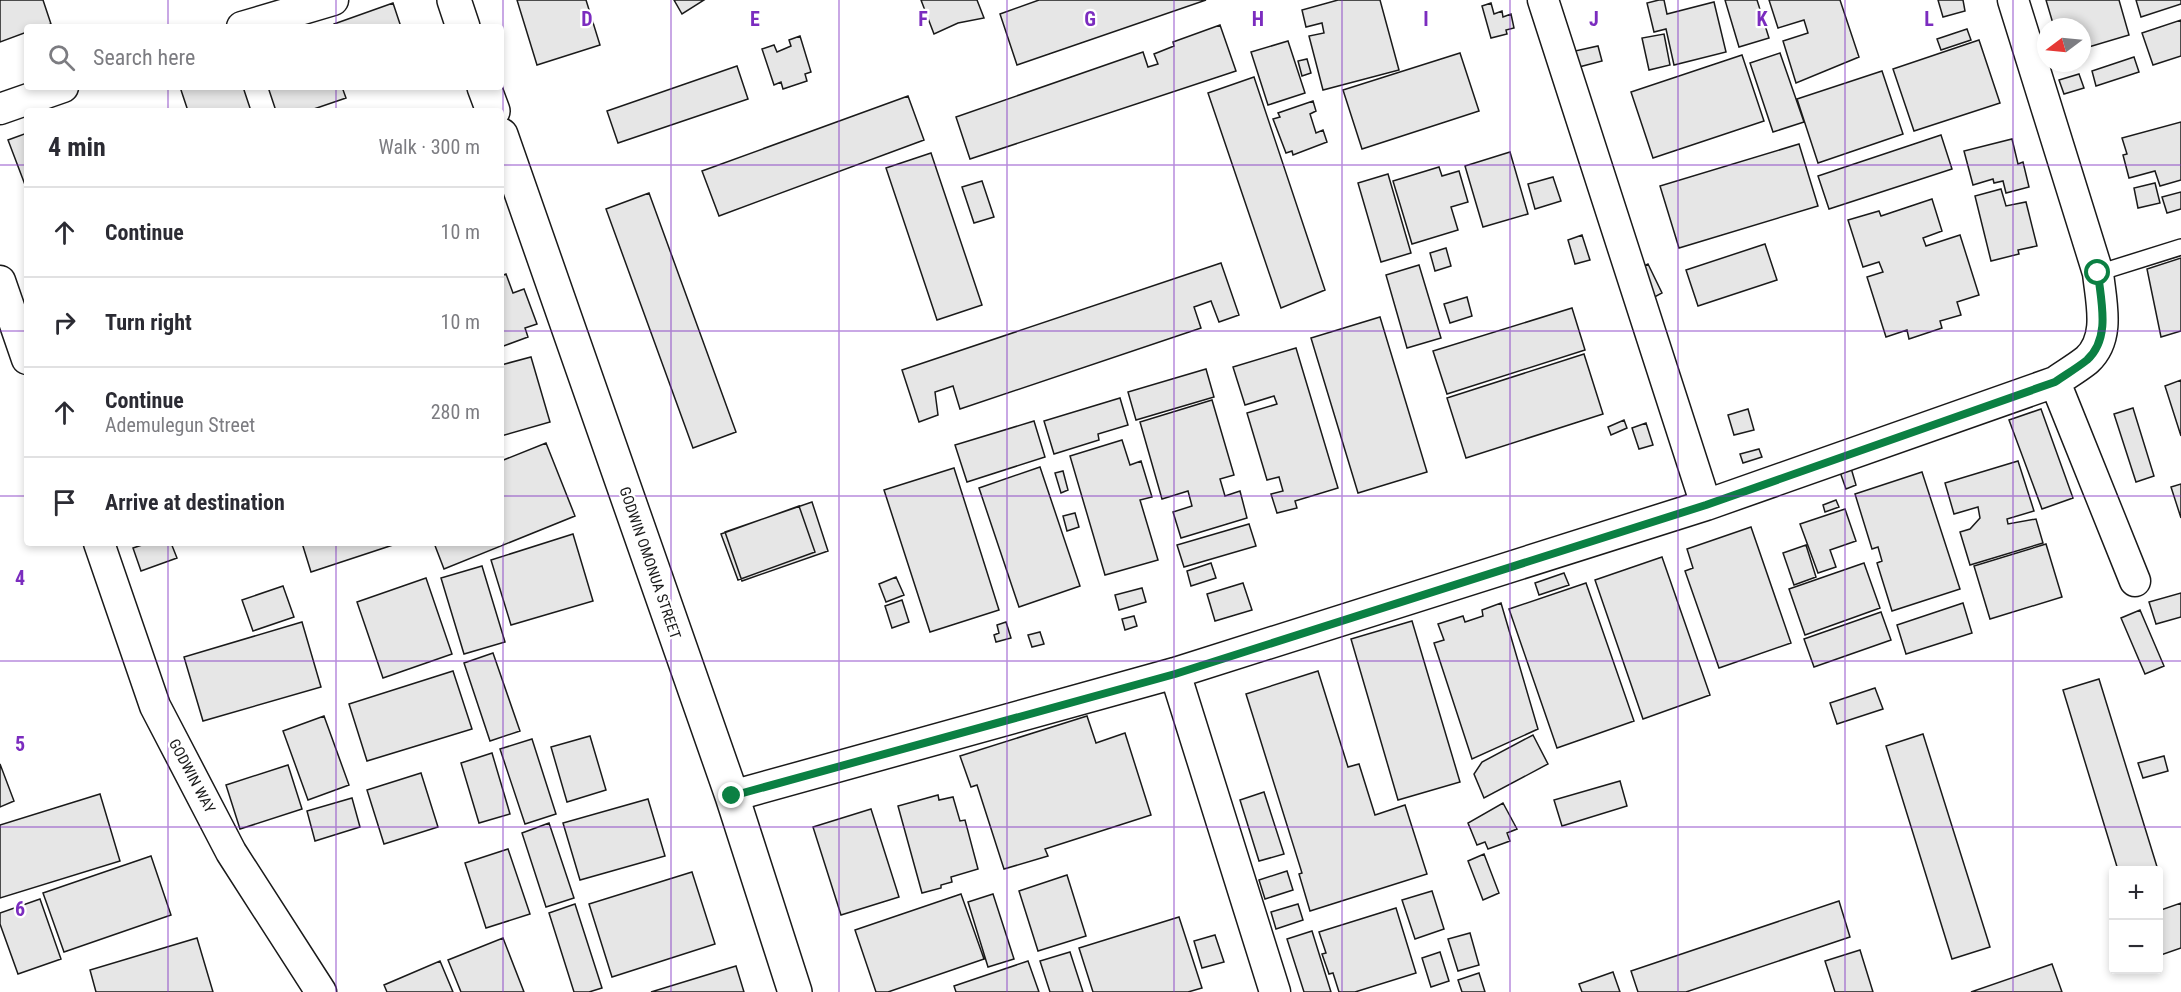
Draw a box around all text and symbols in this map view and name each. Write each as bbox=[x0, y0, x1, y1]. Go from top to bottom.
text: D bbox=[581, 7, 593, 31]
text: E bbox=[750, 7, 760, 31]
text: F bbox=[918, 7, 928, 31]
text: G bbox=[1084, 7, 1096, 31]
text: H bbox=[1252, 7, 1264, 31]
text: I bbox=[1423, 7, 1429, 31]
text: J bbox=[1589, 7, 1599, 31]
text: K bbox=[1756, 7, 1768, 31]
text: L bbox=[1924, 7, 1934, 31]
north arrow bbox=[2037, 18, 2091, 72]
search box bbox=[24, 24, 504, 90]
icon: search bbox=[45, 41, 78, 74]
text: Search here bbox=[93, 45, 195, 70]
text: 4 min bbox=[48, 132, 106, 162]
text: Walk · 300 m bbox=[379, 135, 480, 159]
icon: ahead bbox=[48, 216, 81, 249]
text: Continue bbox=[105, 220, 184, 245]
text: 10 m bbox=[441, 220, 480, 244]
route start bbox=[2084, 259, 2110, 285]
icon: right bbox=[48, 306, 81, 339]
text: Turn right bbox=[105, 310, 192, 335]
text: 10 m bbox=[441, 310, 480, 334]
text: Continue bbox=[105, 388, 184, 413]
icon: ahead bbox=[48, 396, 81, 429]
text: 280 m bbox=[431, 400, 480, 424]
text: Ademulegun Street bbox=[105, 413, 255, 437]
street label: GODWIN OMONUA STREET bbox=[615, 485, 685, 642]
icon: arrive bbox=[48, 486, 81, 519]
text: Arrive at destination bbox=[105, 490, 285, 515]
text: 4 bbox=[15, 566, 25, 590]
text: 5 bbox=[15, 732, 25, 756]
street label: GODWIN WAY bbox=[165, 736, 219, 816]
route end bbox=[718, 782, 744, 808]
map controls bbox=[2109, 866, 2163, 974]
button: + bbox=[2109, 866, 2163, 920]
text: 6 bbox=[15, 897, 25, 921]
button: − bbox=[2109, 920, 2163, 974]

